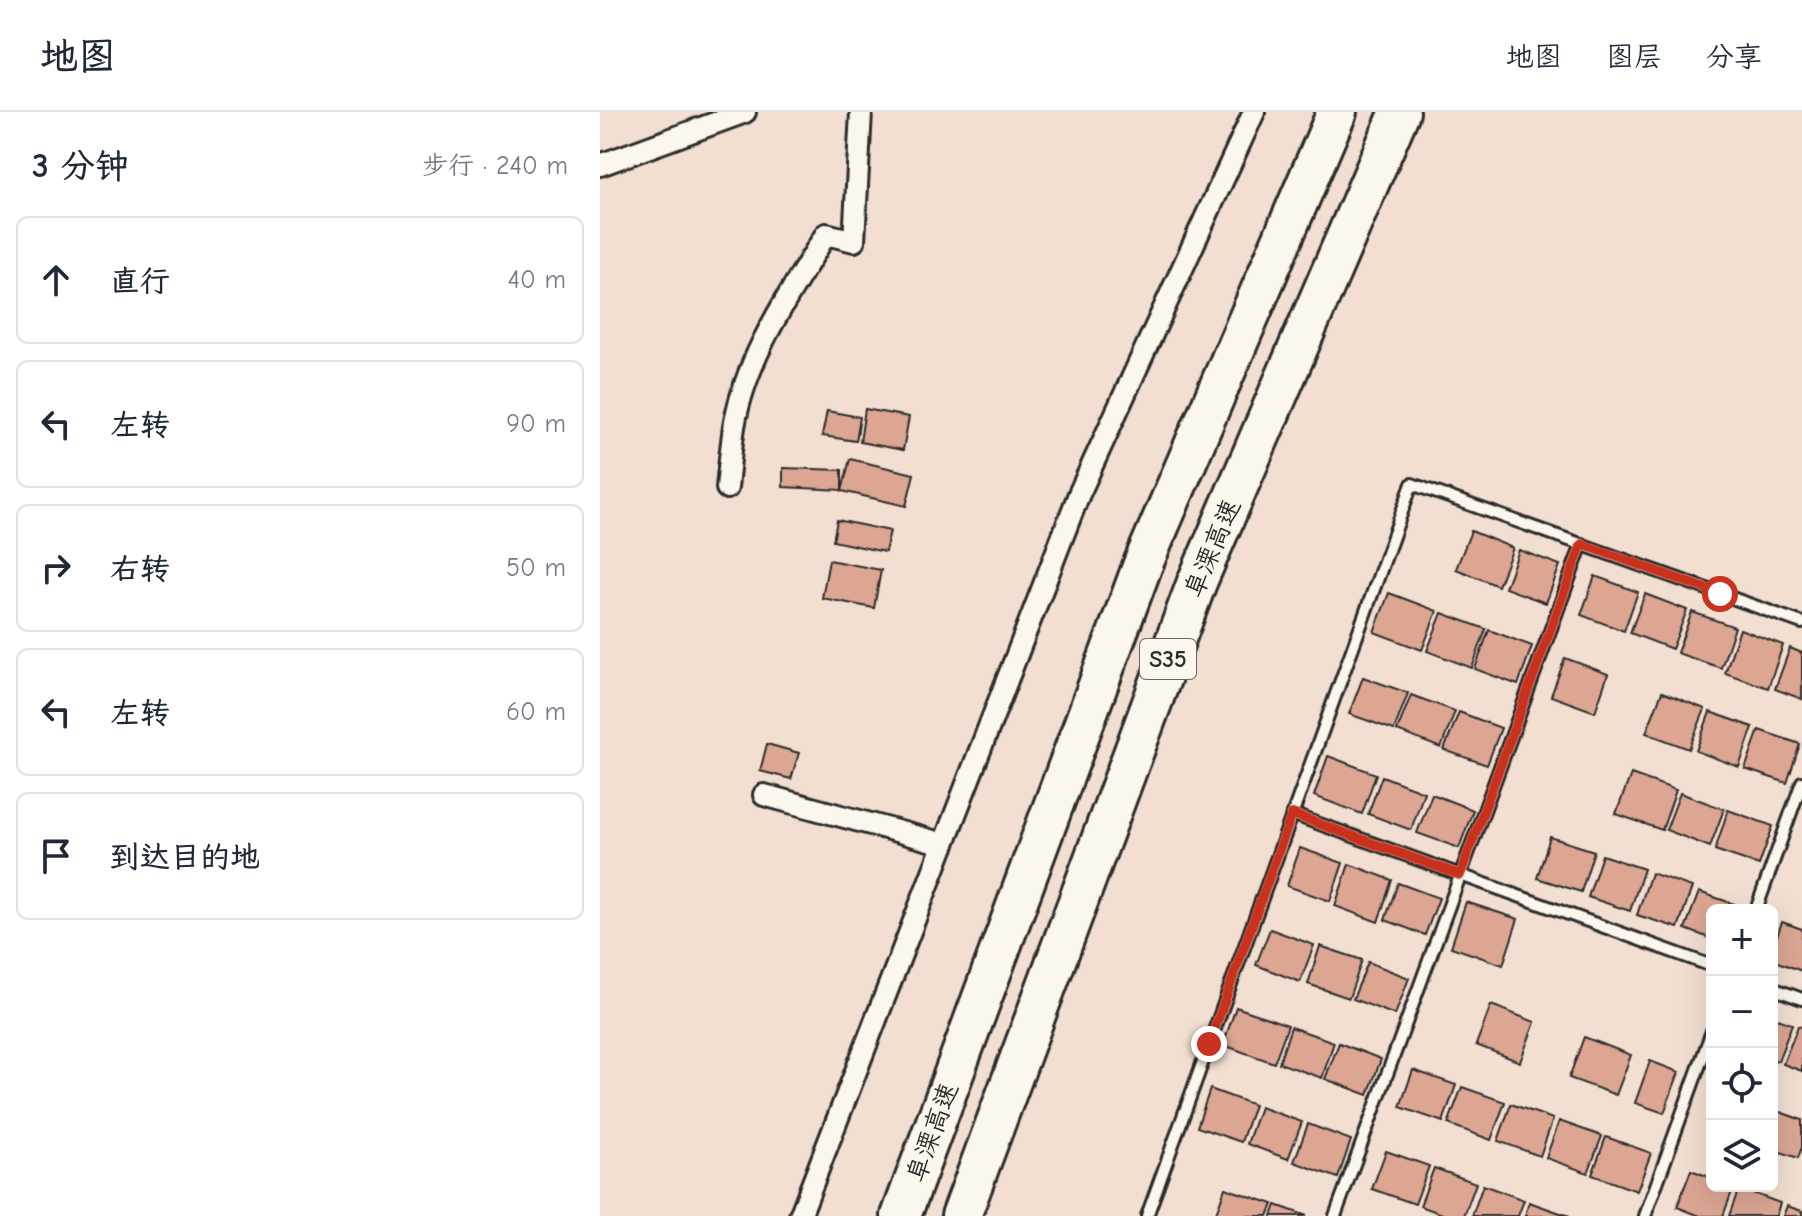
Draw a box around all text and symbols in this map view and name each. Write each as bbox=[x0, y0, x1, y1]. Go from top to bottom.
text: 地图 bbox=[40, 35, 116, 79]
text: 地图 bbox=[1506, 41, 1562, 73]
text: 图层 bbox=[1606, 41, 1662, 73]
text: 分享 bbox=[1706, 41, 1762, 73]
text: 3 分钟 bbox=[32, 146, 129, 186]
text: 步行 · 240 m bbox=[422, 151, 568, 181]
icon: ahead bbox=[34, 258, 78, 302]
text: 直行 bbox=[110, 264, 170, 299]
text: 40 m bbox=[507, 265, 566, 295]
icon: left bbox=[34, 402, 78, 446]
text: 左转 bbox=[110, 408, 170, 443]
text: 90 m bbox=[506, 409, 566, 439]
street label: 阜溧高速 bbox=[1179, 495, 1247, 602]
icon: right bbox=[34, 546, 78, 590]
text: 右转 bbox=[110, 552, 170, 587]
text: 50 m bbox=[506, 553, 566, 583]
route start bbox=[1702, 576, 1738, 612]
road number: S35 bbox=[1140, 639, 1196, 679]
icon: left bbox=[34, 690, 78, 734]
text: 左转 bbox=[110, 696, 170, 731]
text: 60 m bbox=[506, 697, 566, 727]
icon: arrive bbox=[34, 834, 78, 878]
text: 到达目的地 bbox=[110, 840, 260, 875]
map controls bbox=[1706, 904, 1778, 1192]
button: + bbox=[1706, 904, 1778, 976]
button: − bbox=[1706, 976, 1778, 1048]
route end bbox=[1191, 1026, 1227, 1062]
button: locate bbox=[1706, 1048, 1778, 1120]
street label: 阜溧高速 bbox=[901, 1078, 965, 1186]
button: layers bbox=[1706, 1120, 1778, 1192]

